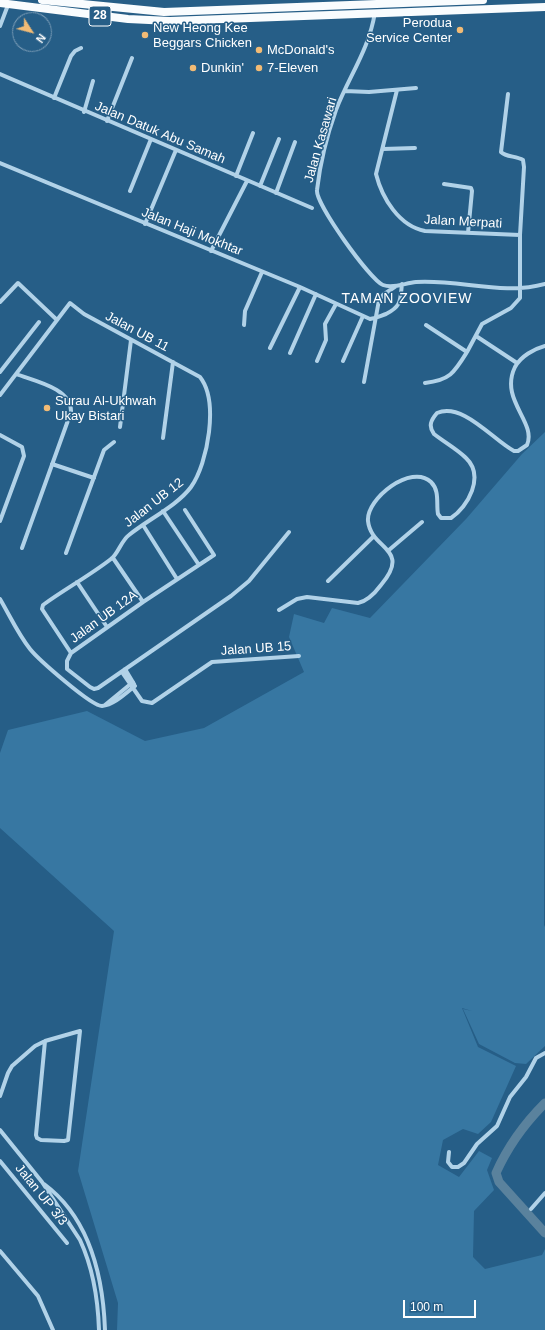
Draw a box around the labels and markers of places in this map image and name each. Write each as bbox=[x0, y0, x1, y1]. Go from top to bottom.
place label: Perodua Service Center bbox=[366, 15, 452, 46]
place label: New Heong Kee Beggars Chicken bbox=[153, 20, 252, 51]
marker: Perodua Service Center bbox=[455, 25, 465, 35]
marker: New Heong Kee Beggars Chicken bbox=[140, 30, 150, 40]
place label: McDonald's bbox=[267, 42, 335, 58]
marker: McDonald's bbox=[254, 45, 264, 55]
place label: Dunkin' bbox=[201, 60, 244, 76]
place label: 7-Eleven bbox=[267, 60, 318, 76]
marker: Dunkin' bbox=[188, 63, 198, 73]
marker: 7-Eleven bbox=[254, 63, 264, 73]
place label: Surau Al-Ukhwah Ukay Bistari bbox=[55, 393, 156, 424]
marker: Surau Al-Ukhwah Ukay Bistari bbox=[42, 403, 52, 413]

